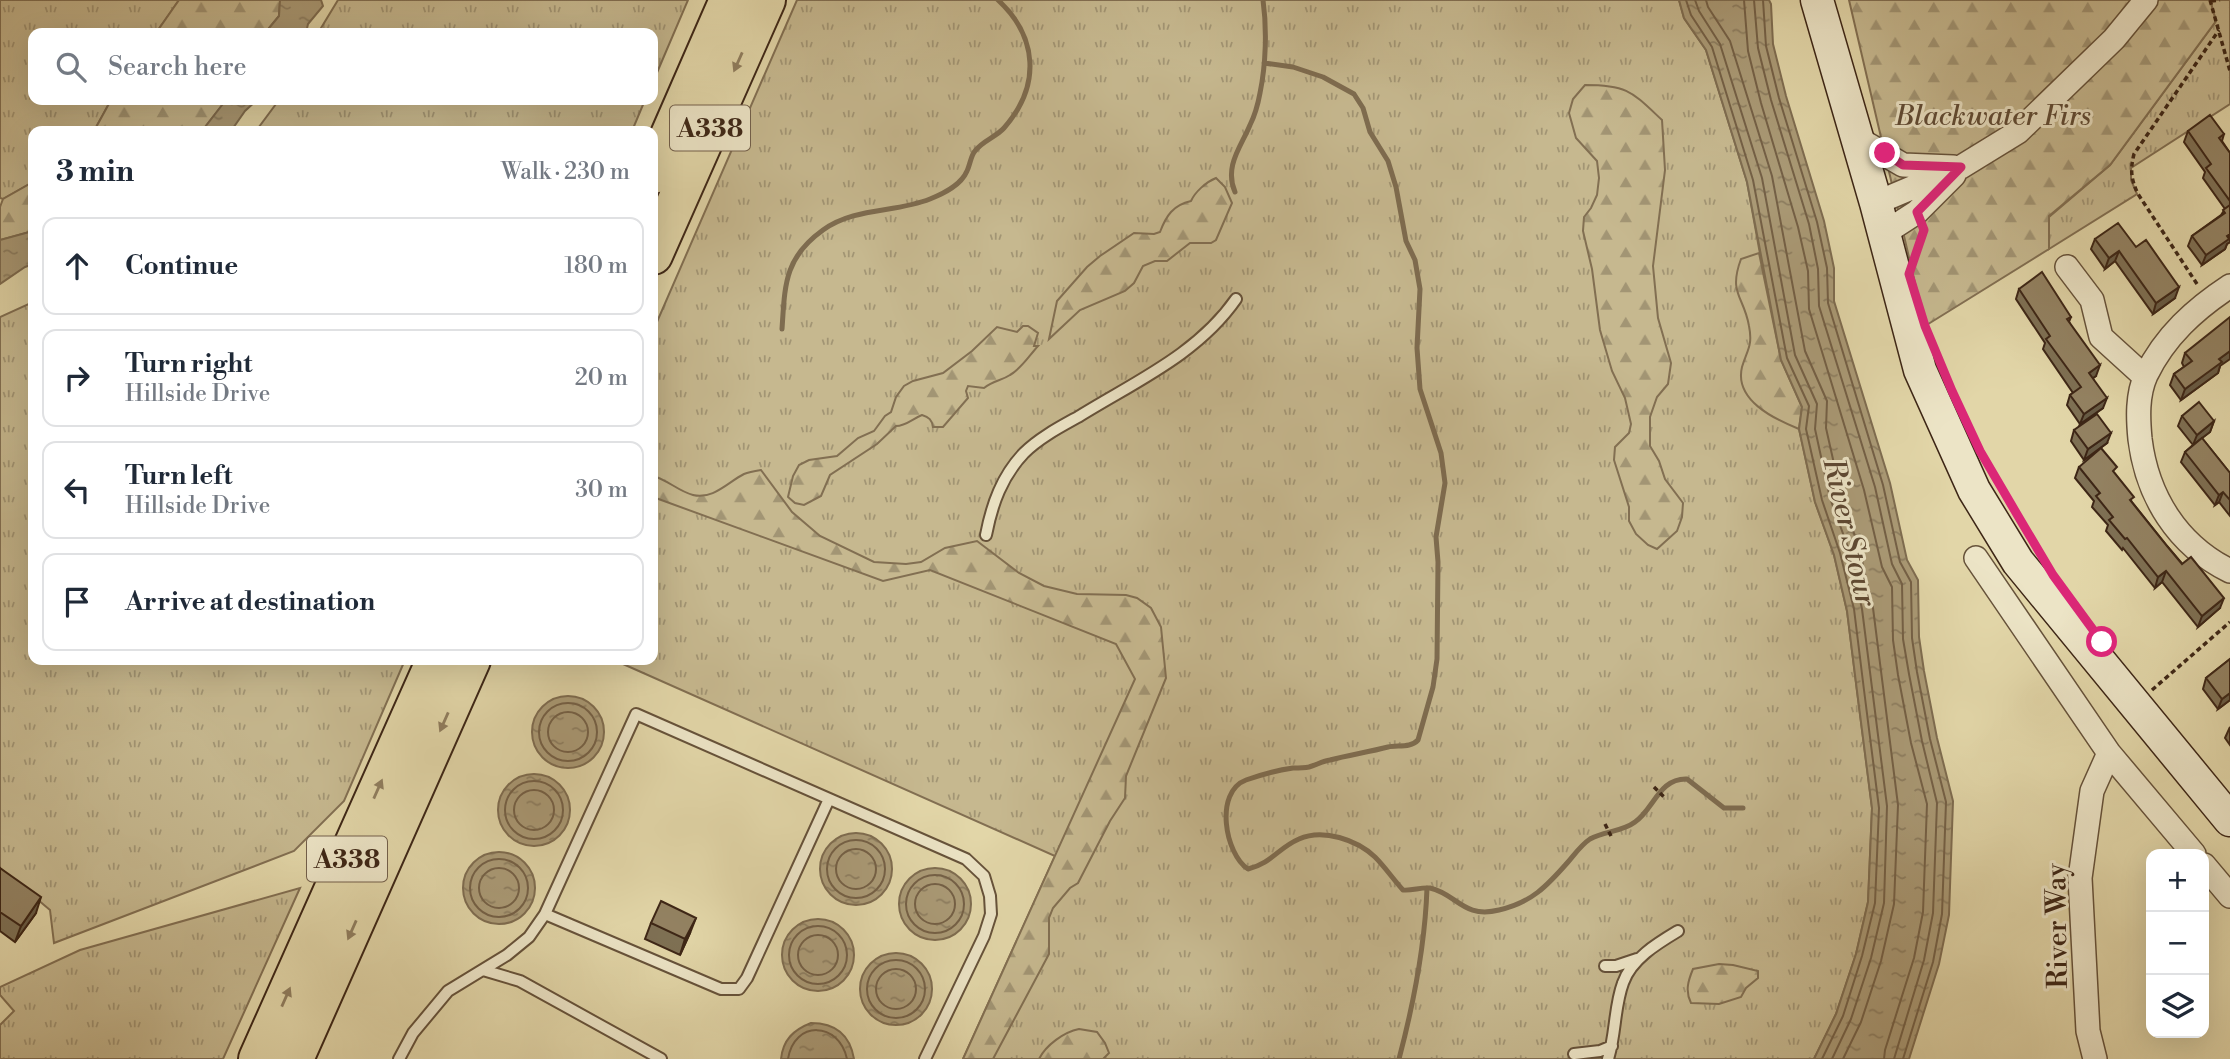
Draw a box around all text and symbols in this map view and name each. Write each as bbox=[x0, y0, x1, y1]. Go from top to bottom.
search box bbox=[28, 28, 658, 105]
icon: search bbox=[52, 48, 90, 86]
text: Search here bbox=[108, 51, 247, 83]
one-way arrow bbox=[732, 52, 743, 73]
park label: Blackwater Firs bbox=[1894, 99, 2091, 134]
road number: A338 bbox=[670, 105, 750, 150]
route end bbox=[1869, 137, 1900, 168]
text: 3 min bbox=[56, 153, 134, 191]
text: Walk · 230 m bbox=[501, 158, 630, 186]
icon: ahead bbox=[58, 247, 96, 285]
text: Continue bbox=[125, 250, 238, 282]
text: 180 m bbox=[564, 252, 628, 280]
text: Turn right bbox=[125, 348, 253, 380]
icon: right bbox=[58, 359, 96, 397]
text: 20 m bbox=[575, 364, 628, 392]
text: Hillside Drive bbox=[125, 380, 270, 408]
water label: River Stour bbox=[1813, 453, 1885, 611]
text: Turn left bbox=[125, 460, 233, 492]
icon: left bbox=[58, 471, 96, 509]
text: 30 m bbox=[575, 476, 628, 504]
text: Hillside Drive bbox=[125, 492, 270, 520]
icon: arrive bbox=[58, 583, 96, 621]
text: Arrive at destination bbox=[125, 586, 375, 618]
route start bbox=[2086, 626, 2117, 657]
one-way arrow bbox=[438, 712, 449, 733]
one-way arrow bbox=[372, 779, 384, 799]
road number: A338 bbox=[307, 836, 387, 881]
map controls bbox=[2146, 849, 2209, 1038]
button: + bbox=[2146, 849, 2209, 912]
street label: River Way bbox=[2039, 863, 2076, 989]
button: − bbox=[2146, 912, 2209, 975]
one-way arrow bbox=[346, 920, 357, 941]
button: layers bbox=[2146, 975, 2209, 1038]
one-way arrow bbox=[281, 986, 292, 1007]

